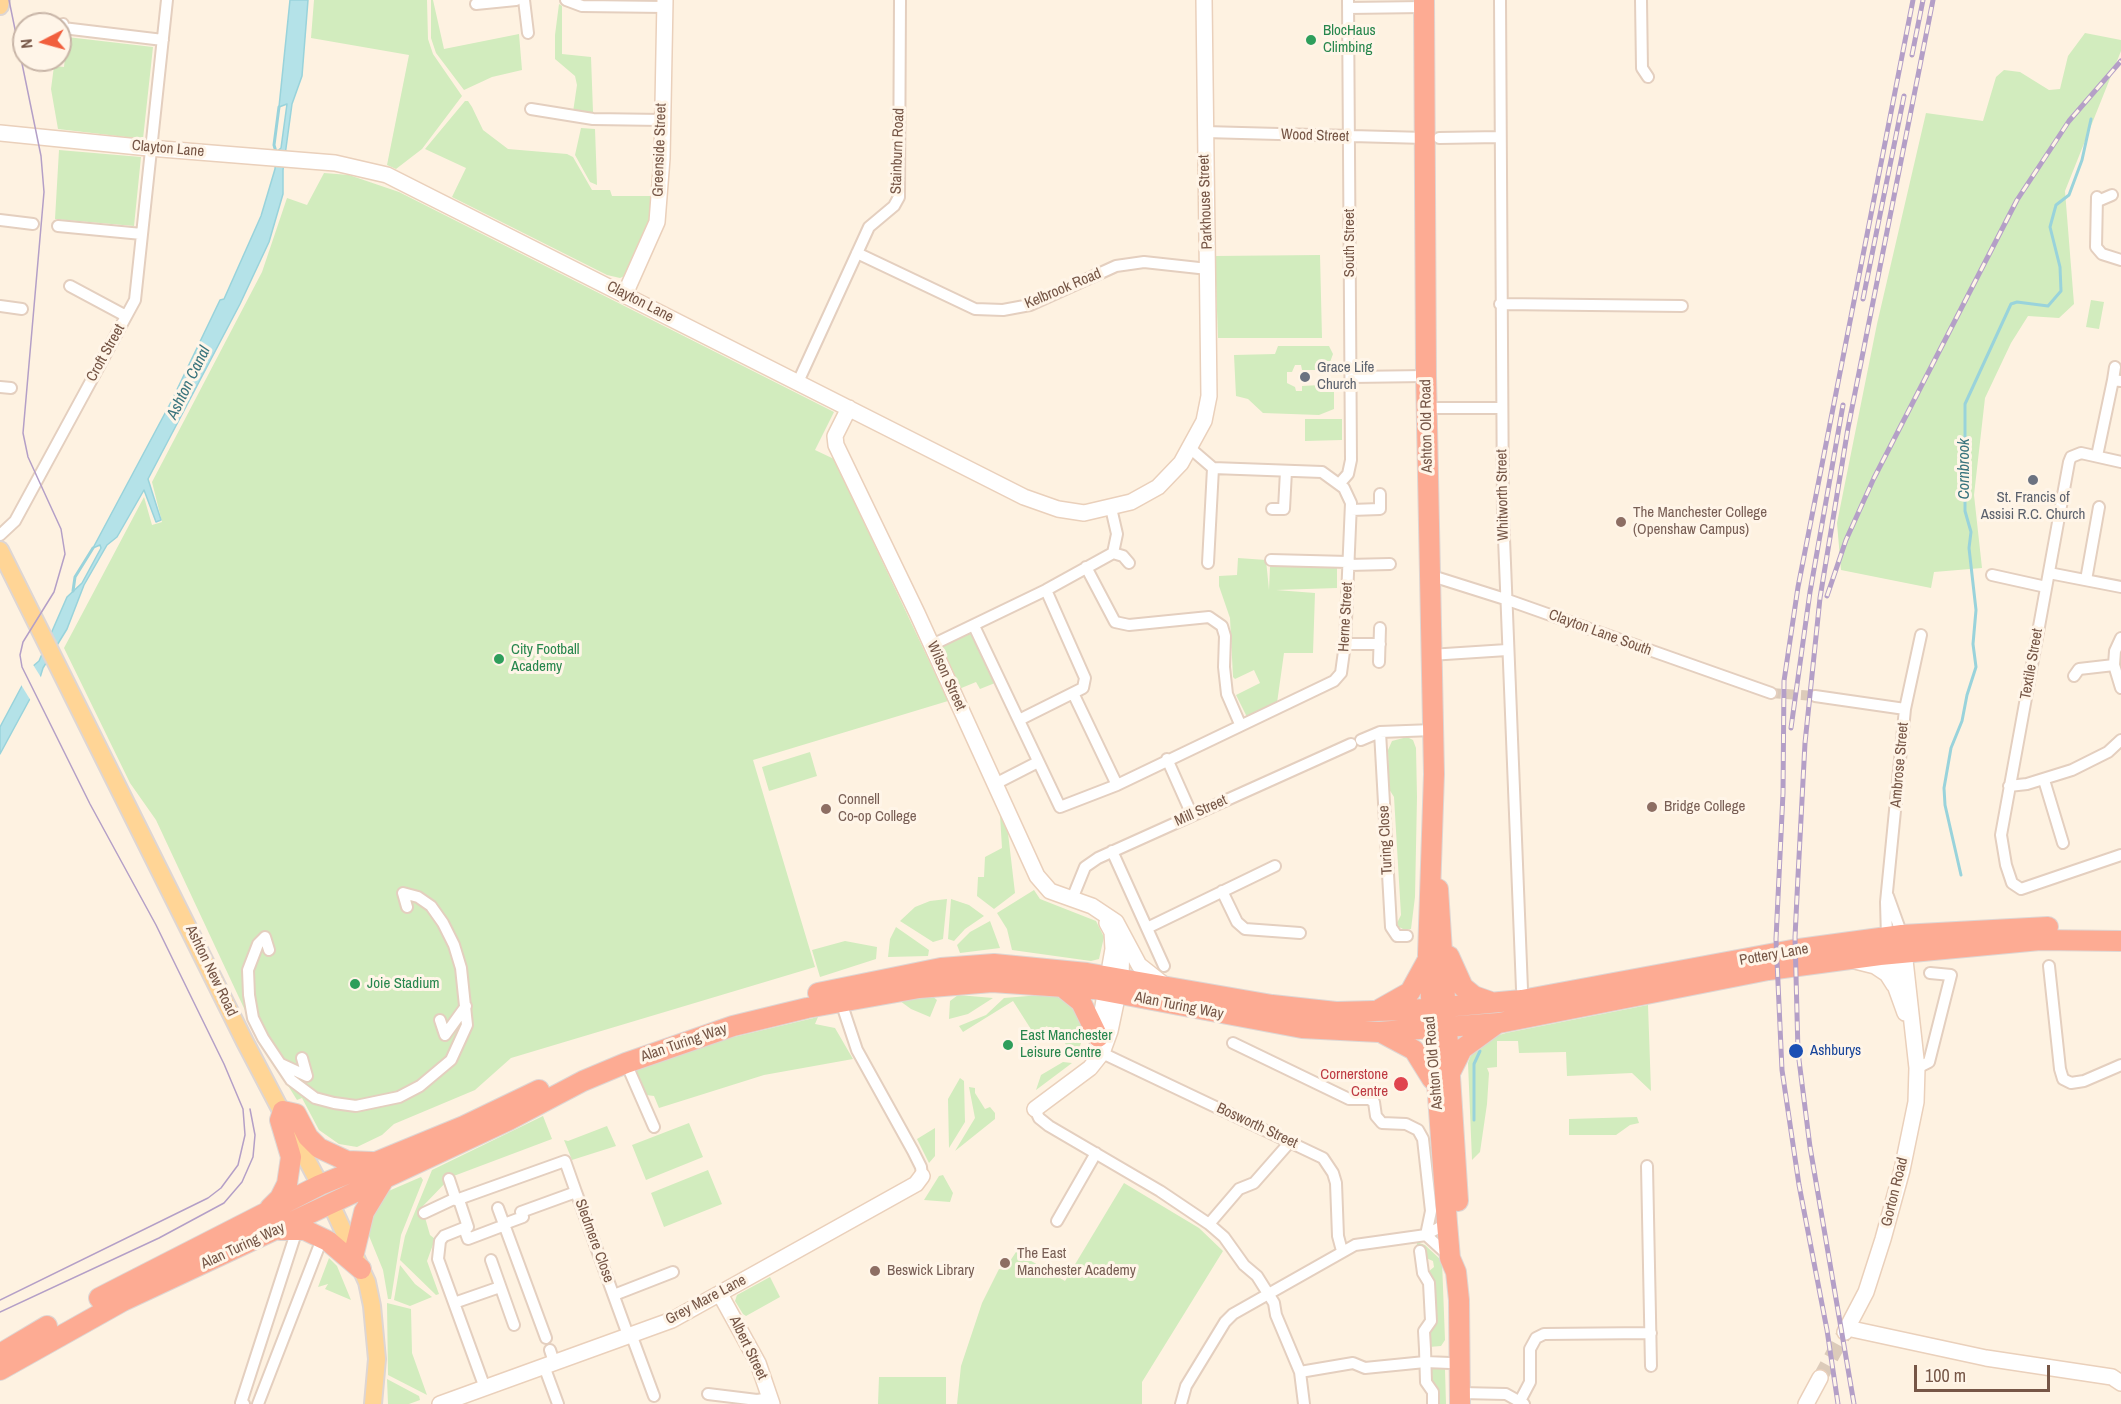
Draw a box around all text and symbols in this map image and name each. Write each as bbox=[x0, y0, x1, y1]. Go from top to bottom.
north arrow bbox=[12, 12, 72, 72]
place label: BlocHaus Climbing bbox=[1323, 22, 1376, 57]
marker: BlocHaus Climbing bbox=[1304, 33, 1318, 47]
text: N bbox=[15, 38, 38, 50]
street label: Greenside Street bbox=[649, 103, 671, 197]
street label: Stainburn Road bbox=[888, 108, 908, 194]
street label: Wood Street bbox=[1281, 126, 1349, 146]
street label: Clayton Lane bbox=[131, 137, 205, 161]
street label: Parkhouse Street bbox=[1195, 154, 1217, 250]
street label: South Street bbox=[1341, 209, 1359, 277]
street label: Kelbrook Road bbox=[1022, 265, 1104, 313]
street label: Clayton Lane bbox=[604, 278, 676, 326]
street label: Croft Street bbox=[83, 321, 129, 385]
water label: Ashton Canal bbox=[163, 343, 215, 423]
place label: Grace Life Church bbox=[1317, 359, 1374, 394]
marker: Grace Life Church bbox=[1298, 370, 1312, 384]
street label: Ashton Old Road bbox=[1417, 379, 1437, 473]
water label: Cornbrook bbox=[1955, 438, 1975, 500]
street label: Whitworth Street bbox=[1493, 449, 1513, 541]
marker: St. Francis of Assisi R.C. Church bbox=[2026, 473, 2040, 487]
place label: St. Francis of Assisi R.C. Church bbox=[1981, 489, 2085, 524]
place label: The Manchester College (Openshaw Campus) bbox=[1633, 504, 1767, 539]
marker: The Manchester College (Openshaw Campus) bbox=[1614, 515, 1628, 529]
street label: Herne Street bbox=[1335, 582, 1357, 652]
street label: Clayton Lane South bbox=[1546, 606, 1654, 660]
street label: Textile Street bbox=[2017, 627, 2047, 701]
street label: Wilson Street bbox=[923, 639, 969, 713]
place label: City Football Academy bbox=[511, 641, 579, 676]
marker: City Football Academy bbox=[492, 652, 506, 666]
street label: Ambrose Street bbox=[1887, 722, 1913, 808]
place label: Connell Co-op College bbox=[838, 791, 917, 826]
street label: Mill Street bbox=[1172, 792, 1230, 830]
place label: Bridge College bbox=[1664, 798, 1745, 816]
marker: Bridge College bbox=[1645, 800, 1659, 814]
marker: Connell Co-op College bbox=[819, 802, 833, 816]
street label: Turing Close bbox=[1375, 805, 1397, 875]
street label: Ashton New Road bbox=[181, 923, 241, 1019]
street label: Pottery Lane bbox=[1738, 940, 1810, 970]
place label: Joie Stadium bbox=[367, 975, 439, 993]
marker: Joie Stadium bbox=[348, 977, 362, 991]
street label: Alan Turing Way bbox=[1133, 989, 1225, 1023]
street label: Ashton Old Road bbox=[1421, 1016, 1447, 1110]
street label: Alan Turing Way bbox=[638, 1020, 730, 1066]
place label: East Manchester Leisure Centre bbox=[1020, 1027, 1112, 1062]
marker: East Manchester Leisure Centre bbox=[1001, 1038, 1015, 1052]
marker: Ashburys bbox=[1787, 1042, 1805, 1060]
place label: Ashburys bbox=[1810, 1042, 1861, 1060]
place label: Cornerstone Centre bbox=[1320, 1066, 1388, 1101]
marker: Cornerstone Centre bbox=[1392, 1075, 1410, 1093]
street label: Bosworth Street bbox=[1214, 1099, 1300, 1153]
street label: Gorton Road bbox=[1878, 1156, 1912, 1228]
street label: Sledmere Close bbox=[571, 1197, 617, 1285]
street label: Alan Turing Way bbox=[198, 1219, 288, 1273]
place label: The East Manchester Academy bbox=[1017, 1245, 1136, 1280]
marker: The East Manchester Academy bbox=[998, 1256, 1012, 1270]
place label: Beswick Library bbox=[887, 1262, 974, 1280]
marker: Beswick Library bbox=[868, 1264, 882, 1278]
street label: Grey Mare Lane bbox=[663, 1271, 749, 1329]
street label: Albert Street bbox=[725, 1313, 771, 1383]
scale bar bbox=[1917, 1353, 2054, 1391]
text: 100 m bbox=[1925, 1363, 1966, 1388]

